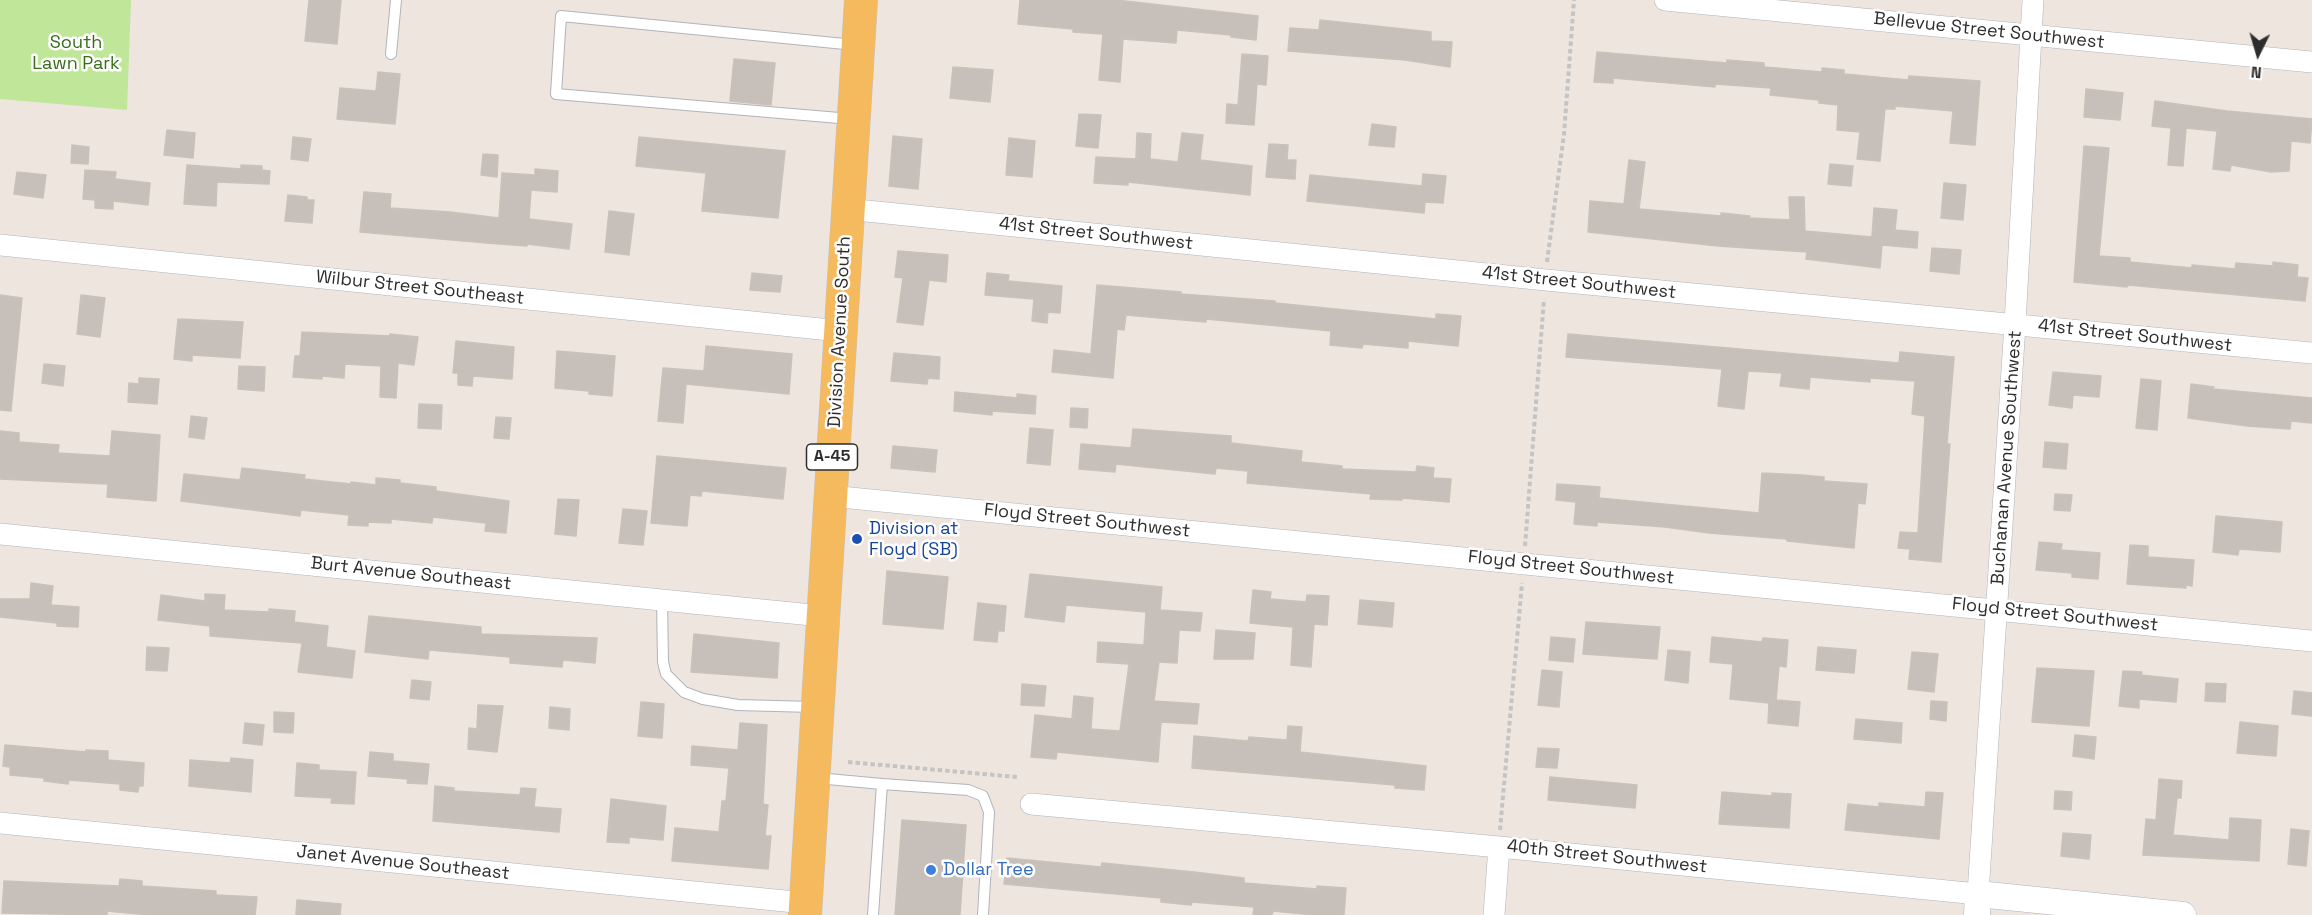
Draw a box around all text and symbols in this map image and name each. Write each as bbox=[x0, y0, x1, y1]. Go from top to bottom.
street label: Bellevue Street Southwest bbox=[1872, 8, 2106, 54]
north arrow bbox=[2228, 24, 2288, 84]
park label: South Lawn Park bbox=[32, 32, 120, 74]
text: N bbox=[2250, 62, 2263, 83]
street label: 41st Street Southwest bbox=[998, 213, 1194, 255]
street label: Division Avenue South bbox=[824, 236, 856, 428]
street label: 41st Street Southwest bbox=[1481, 262, 1677, 304]
street label: Wilbur Street Southeast bbox=[315, 266, 525, 310]
street label: 41st Street Southwest bbox=[2037, 315, 2233, 357]
street label: Buchanan Avenue Southwest bbox=[1987, 330, 2027, 586]
road number: A-45 bbox=[806, 444, 858, 470]
street label: Floyd Street Southwest bbox=[983, 499, 1191, 543]
place label: Division at Floyd (SB) bbox=[869, 518, 958, 560]
marker: Division at Floyd (SB) bbox=[850, 532, 864, 546]
street label: Floyd Street Southwest bbox=[1467, 546, 1675, 590]
street label: Burt Avenue Southeast bbox=[310, 553, 512, 595]
street label: Floyd Street Southwest bbox=[1951, 593, 2159, 637]
street label: 40th Street Southwest bbox=[1506, 836, 1708, 878]
street label: Janet Avenue Southeast bbox=[295, 841, 511, 885]
place label: Dollar Tree bbox=[943, 859, 1034, 881]
marker: Dollar Tree bbox=[924, 863, 938, 877]

